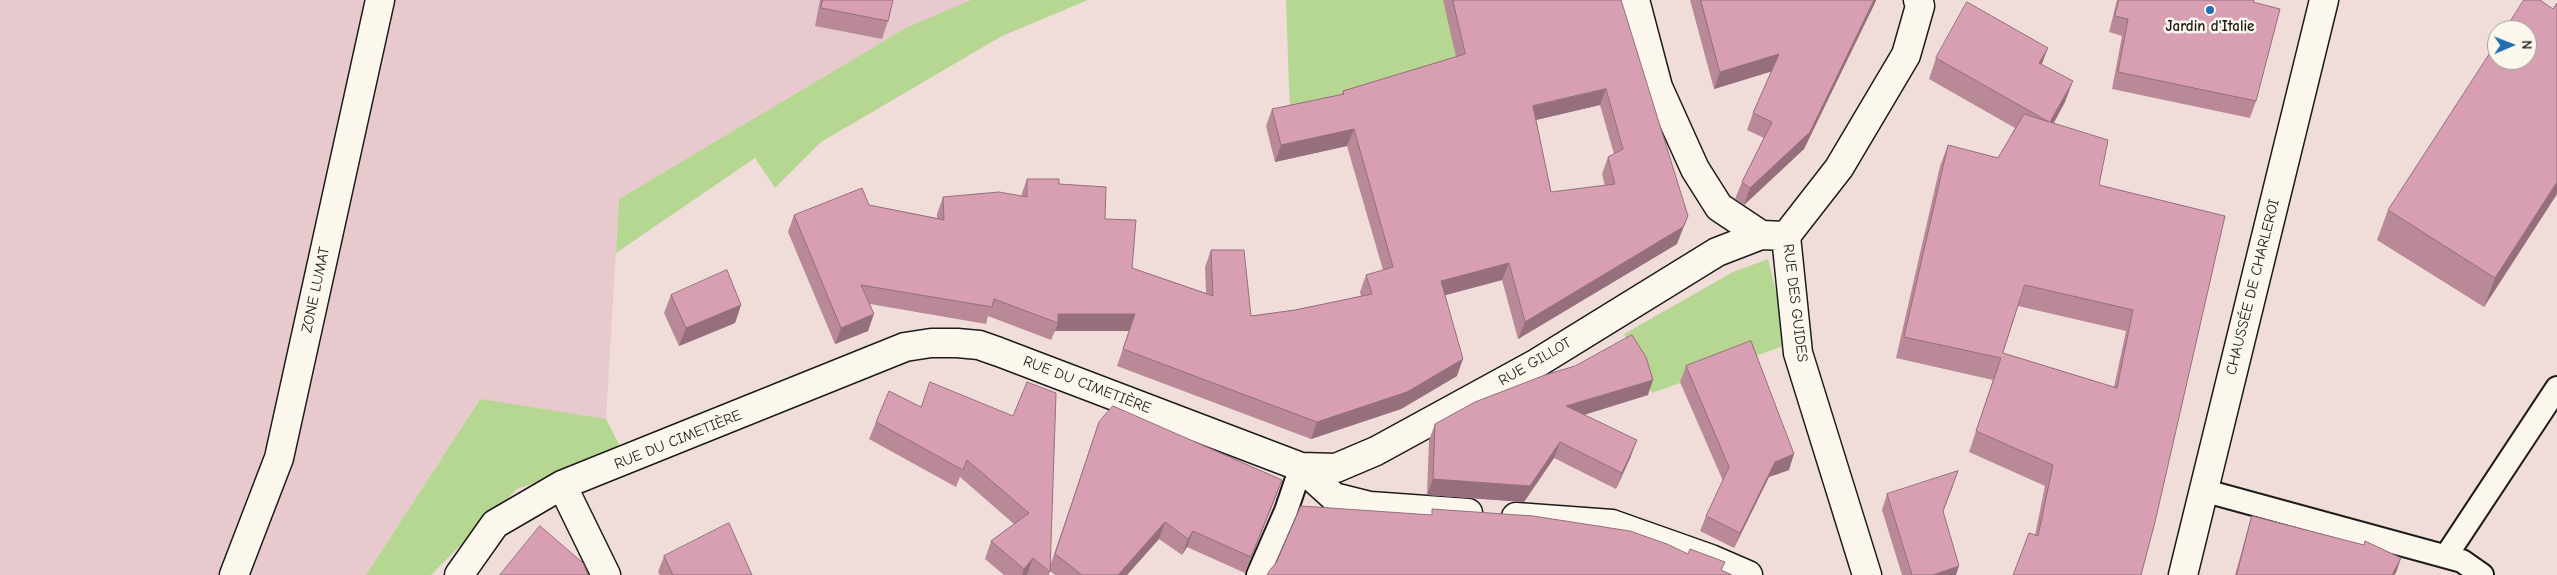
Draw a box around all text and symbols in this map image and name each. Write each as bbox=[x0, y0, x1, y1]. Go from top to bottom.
marker: Jardin d'Italie bbox=[2204, 4, 2216, 16]
place label: Jardin d'Italie bbox=[2166, 18, 2254, 36]
north arrow bbox=[2487, 20, 2537, 70]
text: N bbox=[2518, 40, 2535, 49]
street label: CHAUSSÉE DE CHARLEROI bbox=[2222, 197, 2284, 377]
street label: RUE DES GUIDES bbox=[1779, 243, 1811, 363]
street label: ZONE LUMAT bbox=[298, 245, 334, 335]
street label: RUE GILLOT bbox=[1495, 334, 1575, 390]
street label: RUE DU CIMETIÈRE bbox=[1020, 352, 1154, 418]
street label: RUE DU CIMETIÈRE bbox=[612, 406, 744, 474]

